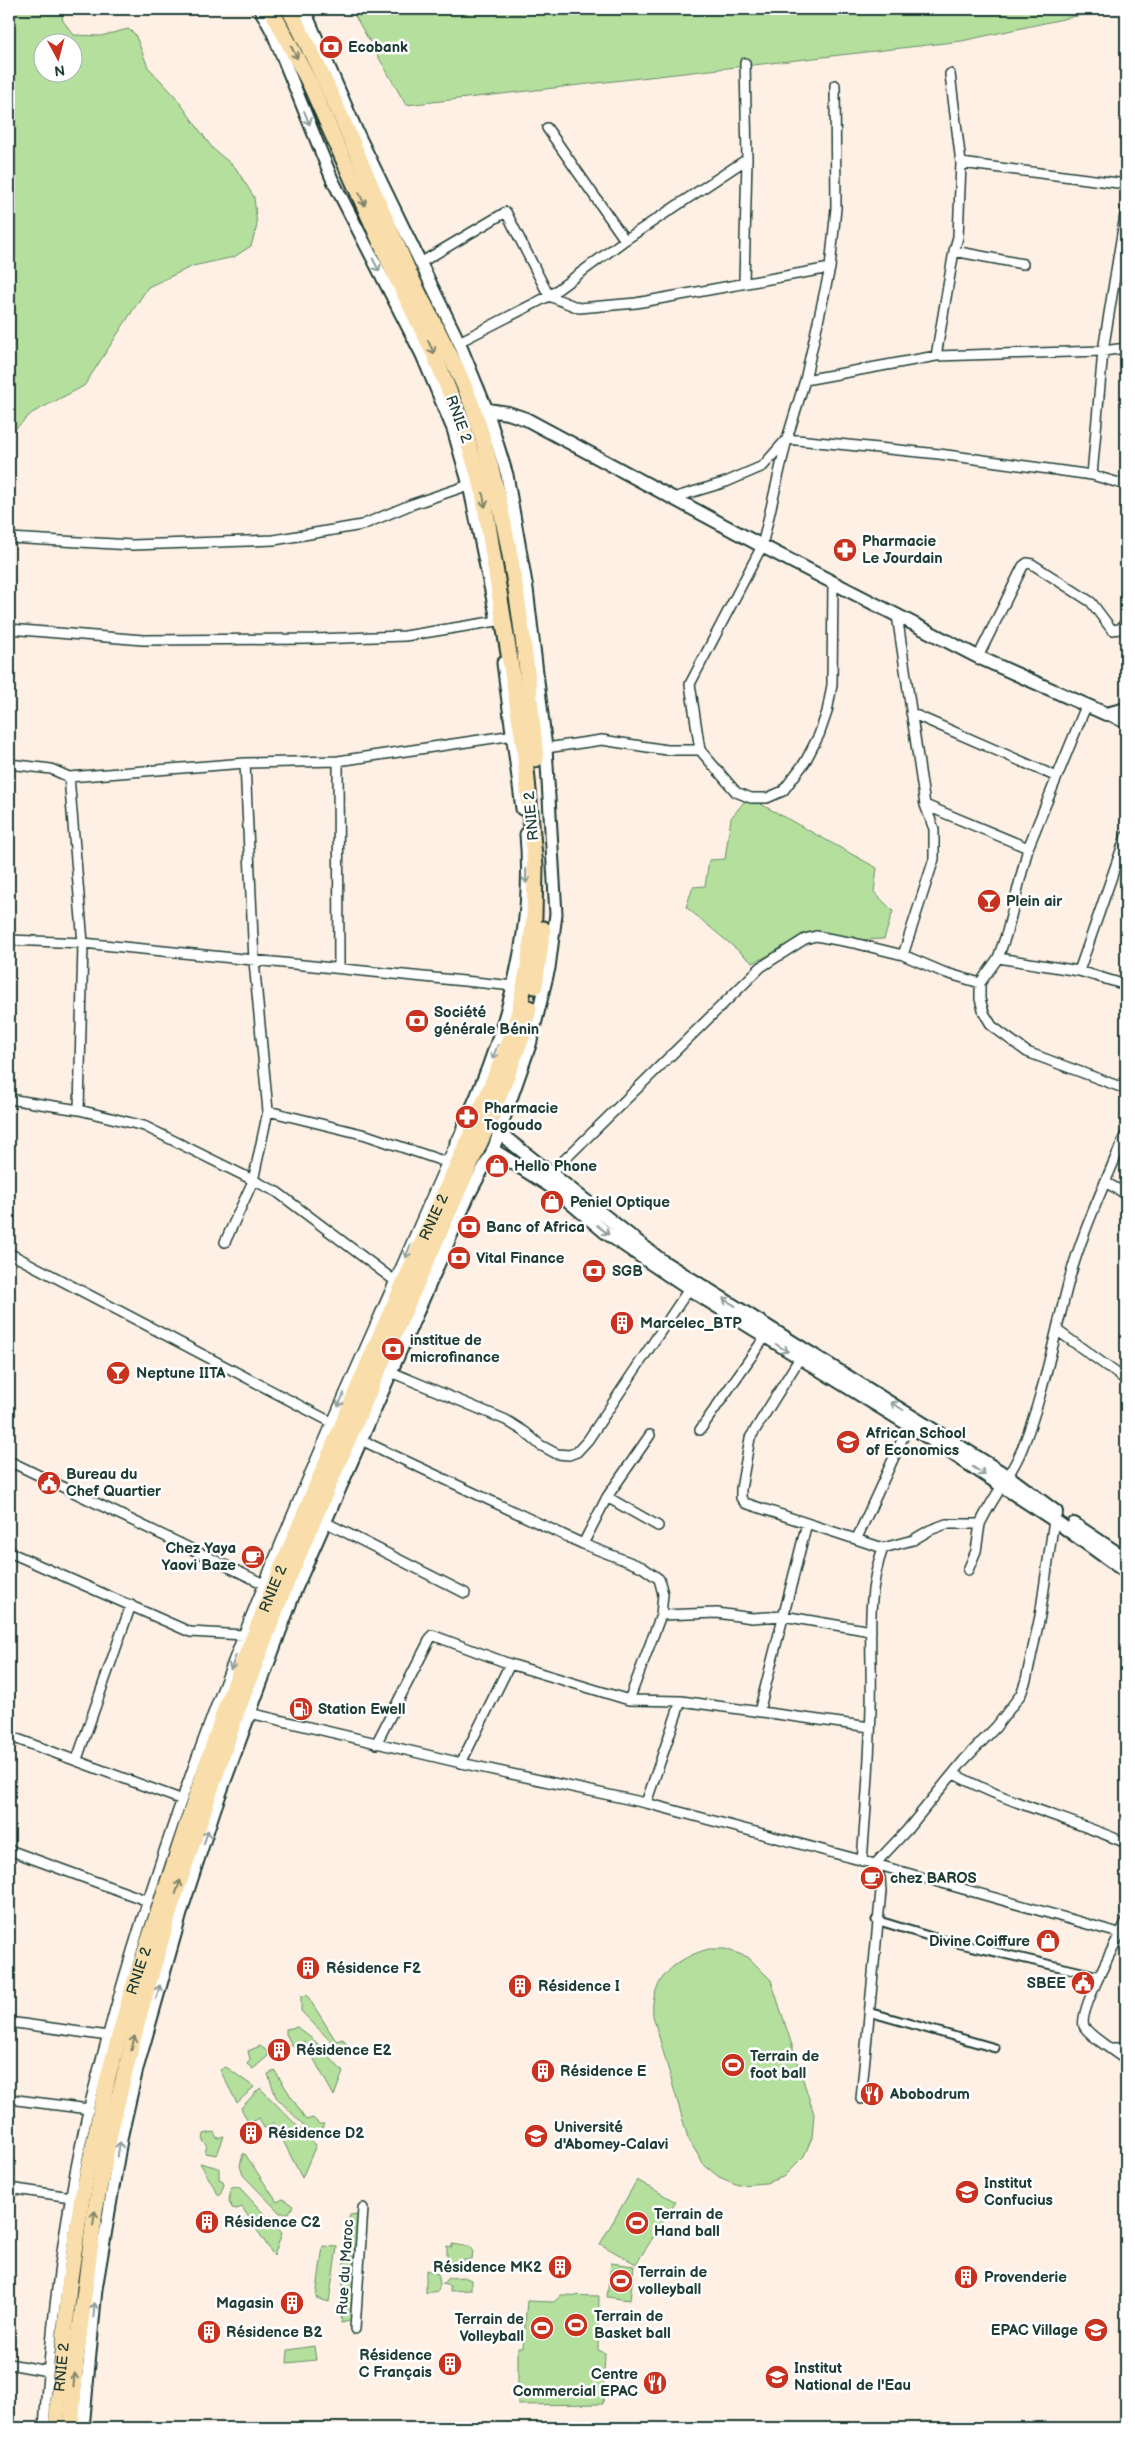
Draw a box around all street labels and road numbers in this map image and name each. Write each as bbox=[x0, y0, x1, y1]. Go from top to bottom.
street label: RNIE 2 bbox=[441, 393, 476, 446]
street label: RNIE 2 bbox=[520, 790, 543, 841]
street label: RNIE 2 bbox=[415, 1191, 453, 1244]
street label: RNIE 2 bbox=[255, 1562, 292, 1615]
street label: RNIE 2 bbox=[122, 1944, 156, 1997]
street label: Rue du Maroc bbox=[333, 2218, 358, 2316]
street label: RNIE 2 bbox=[50, 2342, 74, 2393]

